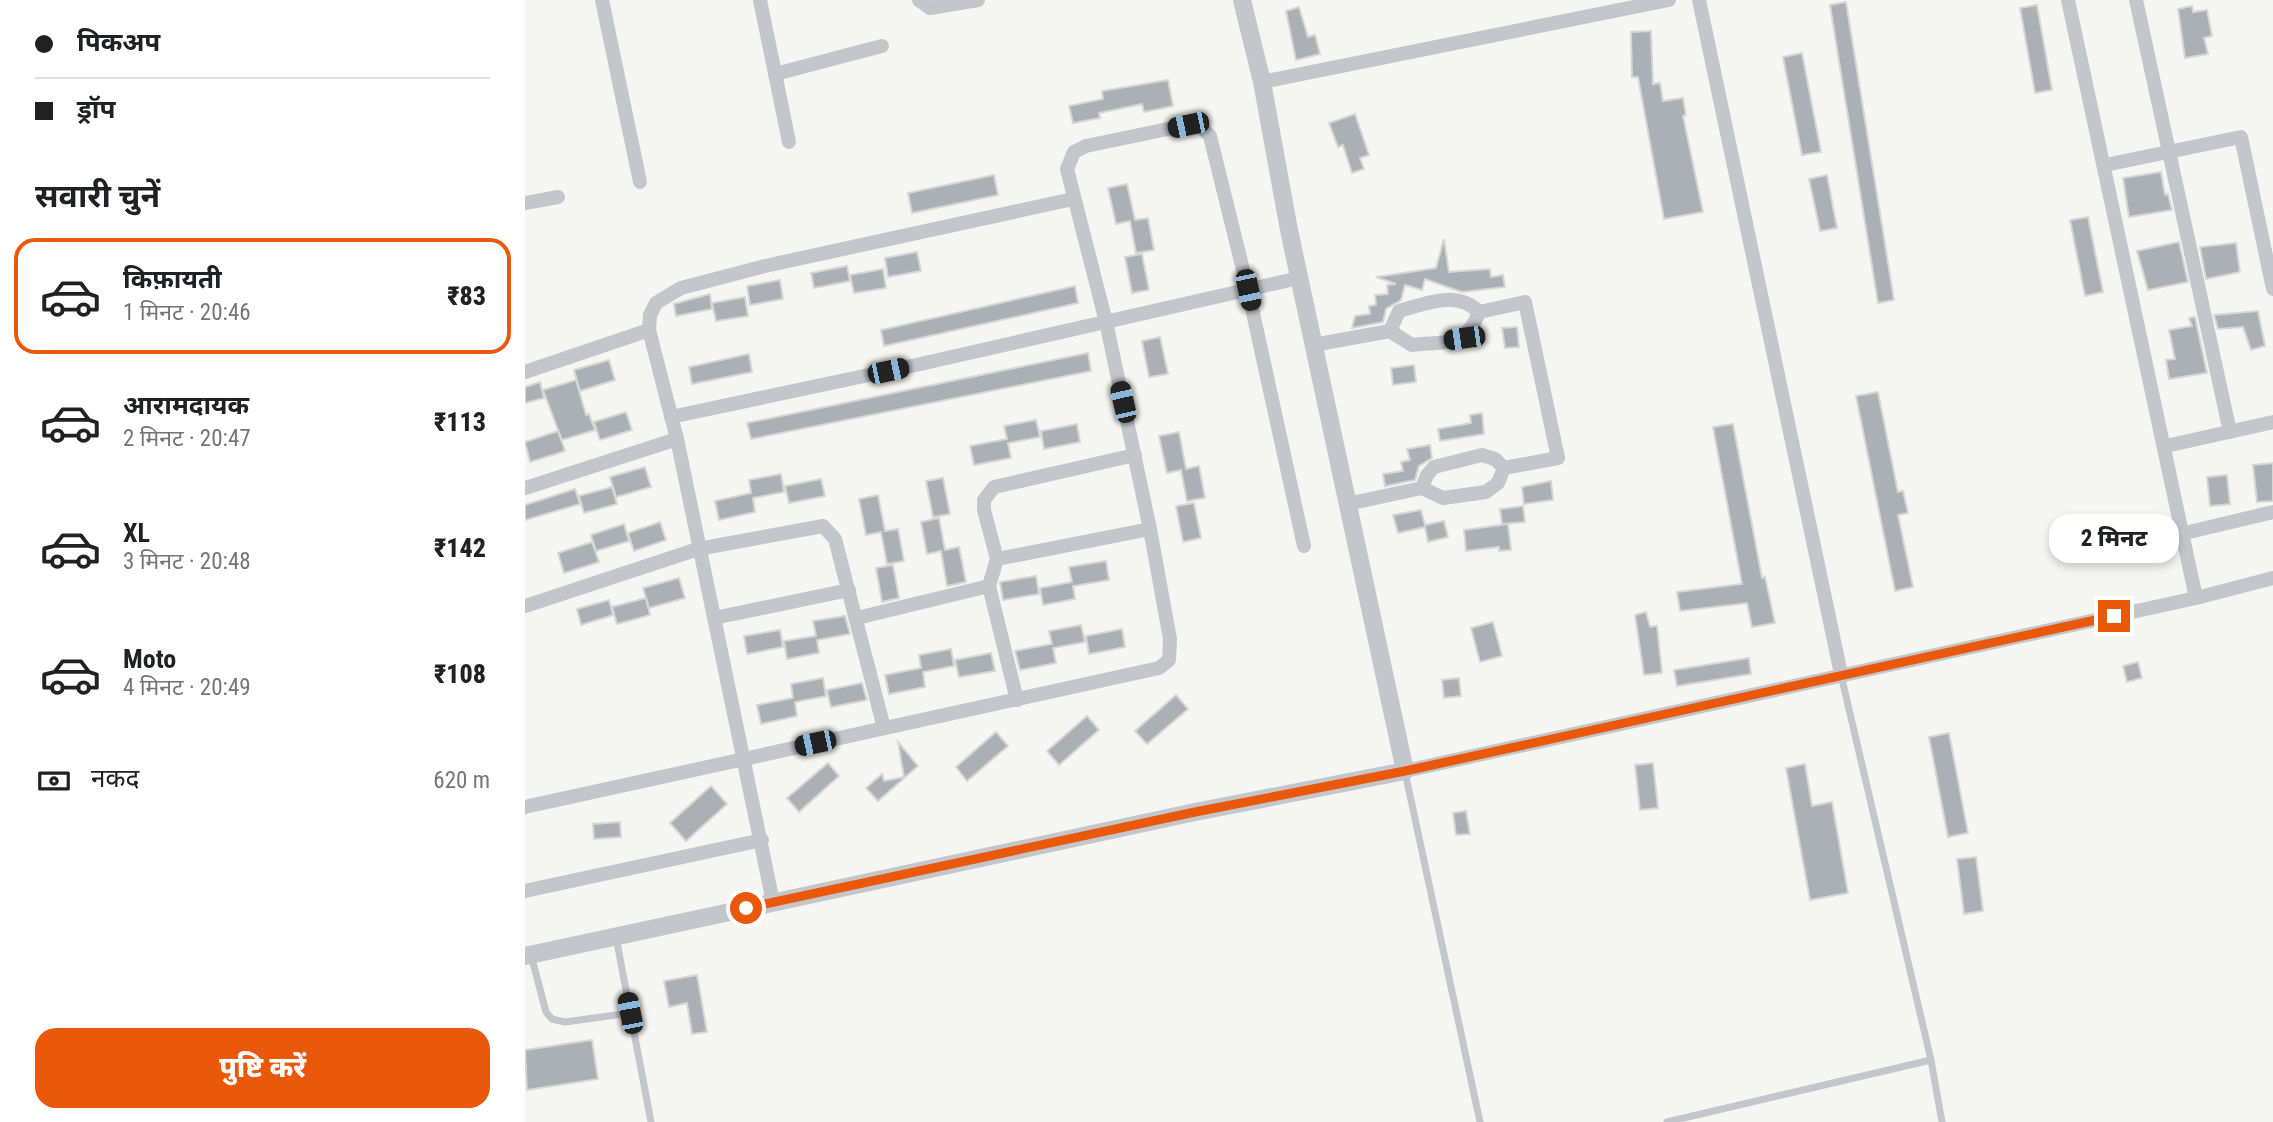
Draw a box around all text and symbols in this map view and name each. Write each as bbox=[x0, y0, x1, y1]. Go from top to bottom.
text: पिकअप bbox=[77, 27, 160, 57]
text: ड्रॉप bbox=[77, 94, 115, 124]
car bbox=[1166, 110, 1211, 140]
text: सवारी चुनें bbox=[35, 177, 160, 215]
text: किफ़ायती bbox=[123, 264, 222, 294]
icon: car bbox=[39, 265, 102, 328]
car bbox=[1234, 267, 1263, 313]
text: ₹83 bbox=[447, 281, 486, 311]
text: 1 मिनट · 20:46 bbox=[123, 299, 251, 326]
car bbox=[1442, 325, 1487, 351]
car bbox=[866, 356, 911, 386]
car bbox=[1109, 379, 1138, 425]
text: आरामदायक bbox=[123, 390, 249, 420]
icon: car bbox=[39, 391, 102, 454]
text: ₹113 bbox=[434, 407, 486, 437]
text: 2 मिनट · 20:47 bbox=[123, 425, 251, 452]
callout: 2 मिनट bbox=[2049, 514, 2179, 564]
icon: car bbox=[39, 517, 102, 580]
text: XL bbox=[123, 518, 150, 548]
text: 2 मिनट bbox=[2081, 525, 2147, 552]
text: ₹142 bbox=[434, 533, 486, 563]
text: 3 मिनट · 20:48 bbox=[123, 548, 251, 575]
route end bbox=[2098, 600, 2130, 632]
icon: car bbox=[39, 643, 102, 706]
text: Moto bbox=[123, 644, 176, 674]
text: ₹108 bbox=[434, 659, 486, 689]
text: 4 मिनट · 20:49 bbox=[123, 674, 251, 701]
car bbox=[793, 728, 838, 758]
icon: cash bbox=[35, 762, 73, 800]
text: नकद bbox=[91, 763, 139, 793]
text: 620 m bbox=[433, 767, 490, 794]
route start bbox=[730, 892, 762, 924]
car bbox=[616, 990, 645, 1036]
button: पुष्टि करें bbox=[35, 1028, 490, 1108]

